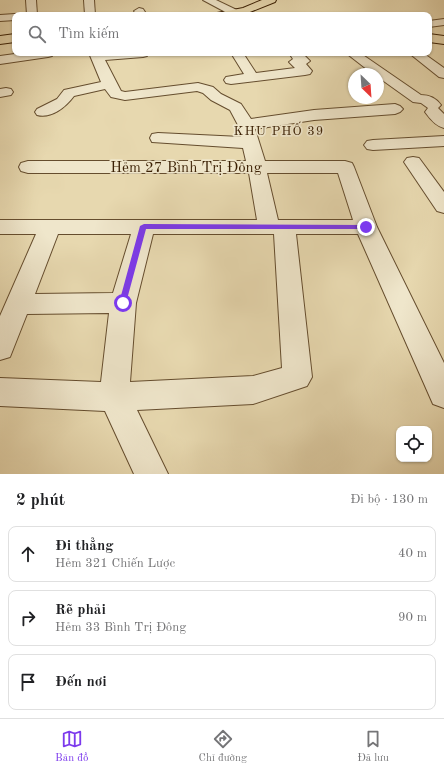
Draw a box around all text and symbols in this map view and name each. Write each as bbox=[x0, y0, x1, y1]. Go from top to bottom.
search box bbox=[12, 12, 432, 56]
icon: search bbox=[26, 23, 48, 45]
text: Tìm kiếm bbox=[58, 27, 120, 42]
north arrow bbox=[348, 68, 384, 104]
district label: KHU PHỐ 39 bbox=[234, 121, 324, 138]
street label: Hẻm 27 Bình Trị Đông bbox=[110, 161, 262, 176]
route end bbox=[357, 218, 375, 236]
route start bbox=[114, 294, 132, 312]
map controls bbox=[396, 426, 432, 462]
button: locate bbox=[396, 426, 432, 462]
text: 2 phút bbox=[16, 492, 65, 509]
text: Đi bộ · 130 m bbox=[350, 493, 428, 506]
text: Đi thẳng bbox=[55, 539, 114, 554]
icon: ahead bbox=[17, 543, 39, 565]
text: 40 m bbox=[398, 547, 427, 560]
text: Hẻm 321 Chiến Lược bbox=[55, 557, 175, 570]
text: Rẽ phải bbox=[55, 603, 106, 618]
icon: right bbox=[17, 607, 39, 629]
text: 90 m bbox=[398, 611, 427, 624]
text: Hẻm 33 Bình Trị Đông bbox=[55, 621, 186, 634]
icon: arrive bbox=[17, 671, 39, 693]
text: Đến nơi bbox=[55, 675, 107, 690]
tab: Bản đồ bbox=[55, 728, 88, 766]
tab: Chỉ đường bbox=[199, 728, 247, 766]
tab: Đã lưu bbox=[357, 728, 389, 766]

